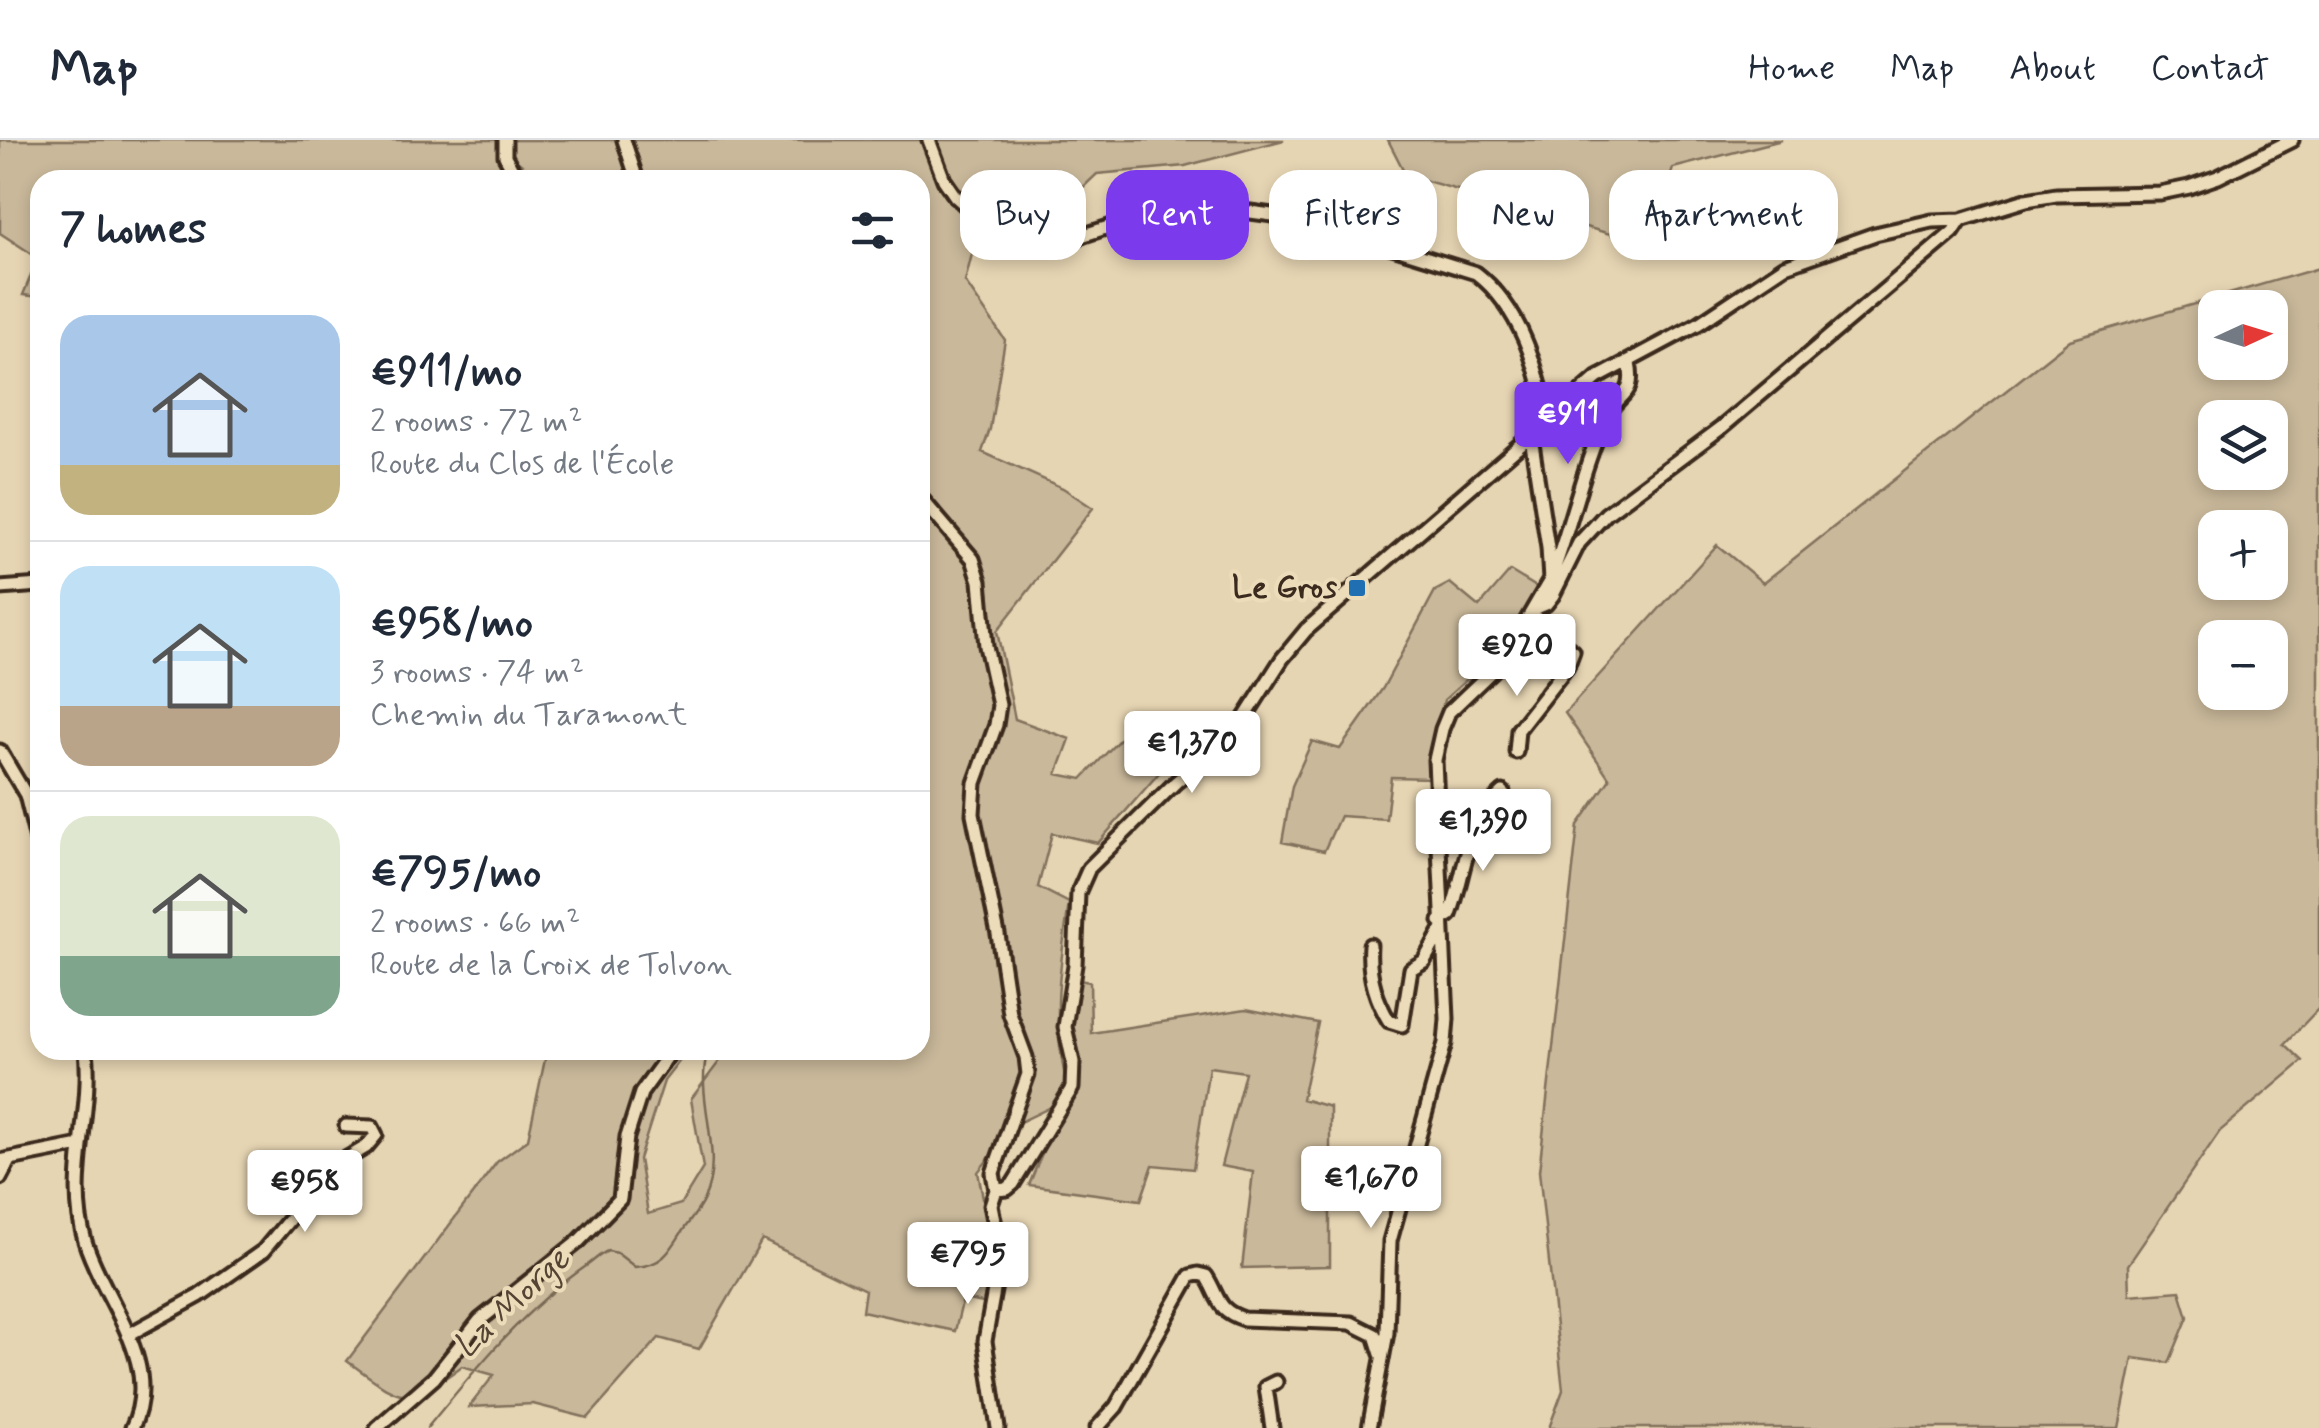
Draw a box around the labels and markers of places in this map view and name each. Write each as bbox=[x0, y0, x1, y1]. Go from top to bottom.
pin: €911 bbox=[1509, 382, 1627, 467]
place label: Le Gros bbox=[1232, 567, 1338, 609]
marker: Le Gros bbox=[1346, 577, 1368, 599]
pin: €920 bbox=[1458, 614, 1576, 699]
pin: €1,370 bbox=[1111, 711, 1273, 796]
pin: €1,390 bbox=[1402, 789, 1564, 874]
pin: €1,670 bbox=[1290, 1146, 1452, 1231]
pin: €958 bbox=[246, 1150, 364, 1235]
pin: €795 bbox=[909, 1222, 1027, 1307]

